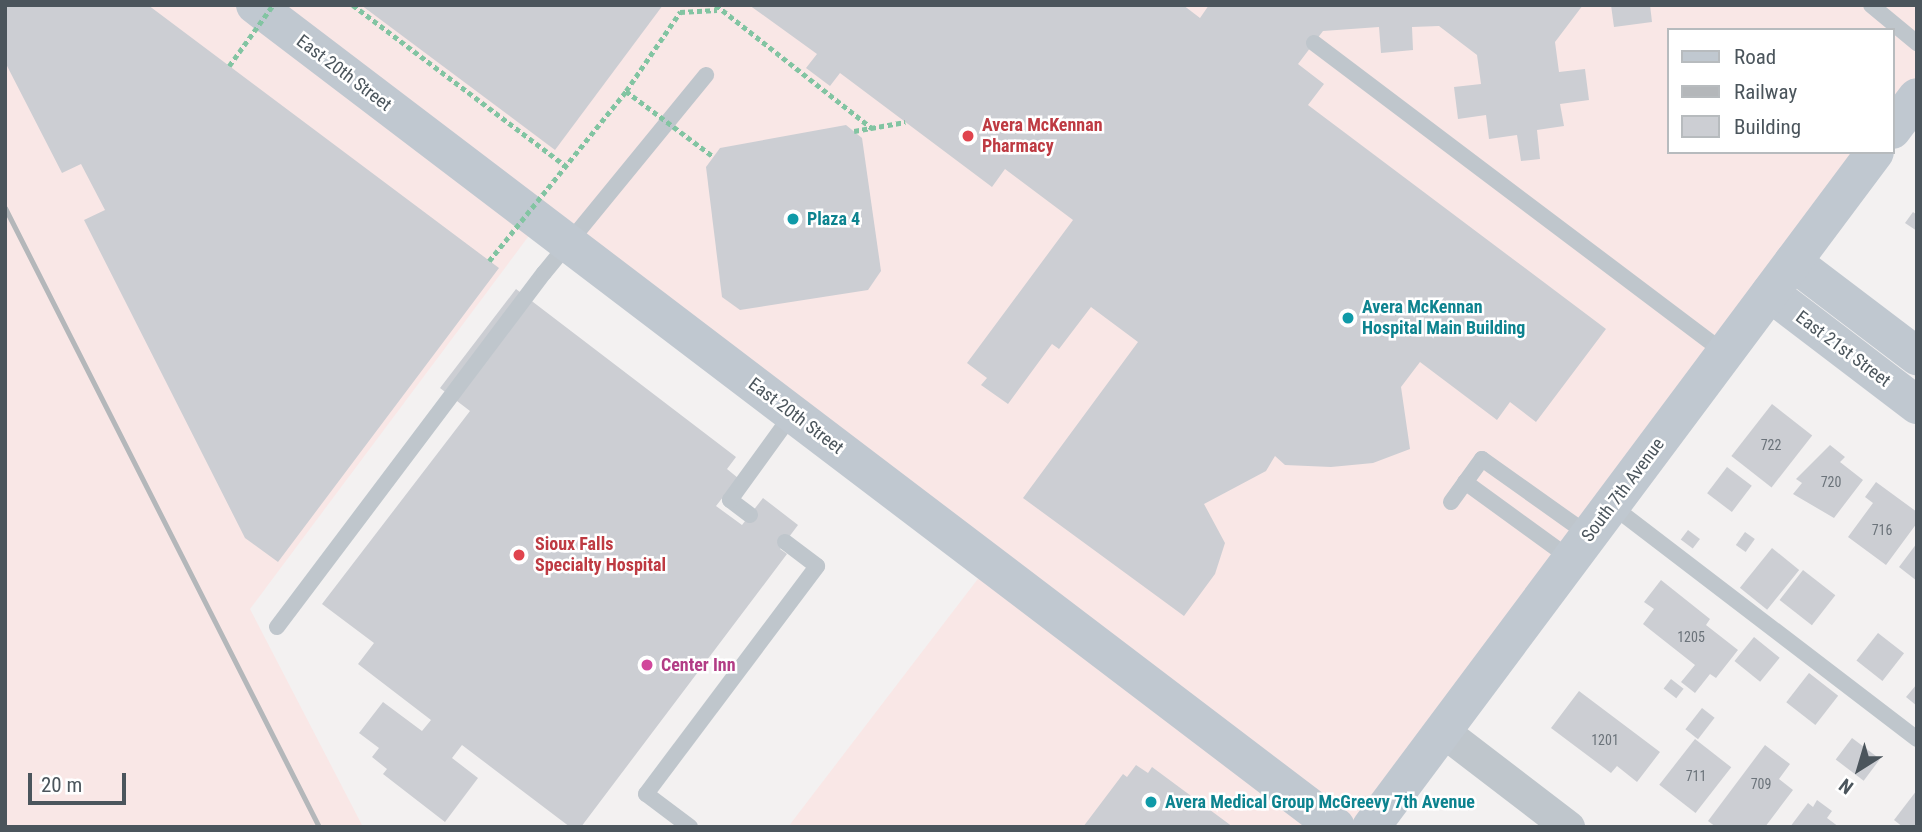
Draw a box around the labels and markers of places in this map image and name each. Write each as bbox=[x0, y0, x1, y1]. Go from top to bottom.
place label: Avera McKennan Pharmacy bbox=[982, 115, 1103, 158]
marker: Avera McKennan Pharmacy bbox=[960, 128, 976, 144]
place label: Plaza 4 bbox=[807, 208, 860, 230]
marker: Plaza 4 bbox=[785, 211, 801, 227]
place label: Avera McKennan Hospital Main Building bbox=[1362, 297, 1525, 340]
marker: Avera McKennan Hospital Main Building bbox=[1340, 310, 1356, 326]
place label: Sioux Falls Specialty Hospital bbox=[535, 534, 666, 576]
marker: Sioux Falls Specialty Hospital bbox=[509, 545, 529, 565]
place label: Center Inn bbox=[661, 654, 736, 676]
marker: Center Inn bbox=[639, 657, 655, 673]
place label: Avera Medical Group McGreevy 7th Avenue bbox=[1165, 791, 1475, 813]
marker: Avera Medical Group McGreevy 7th Avenue bbox=[1143, 794, 1159, 810]

